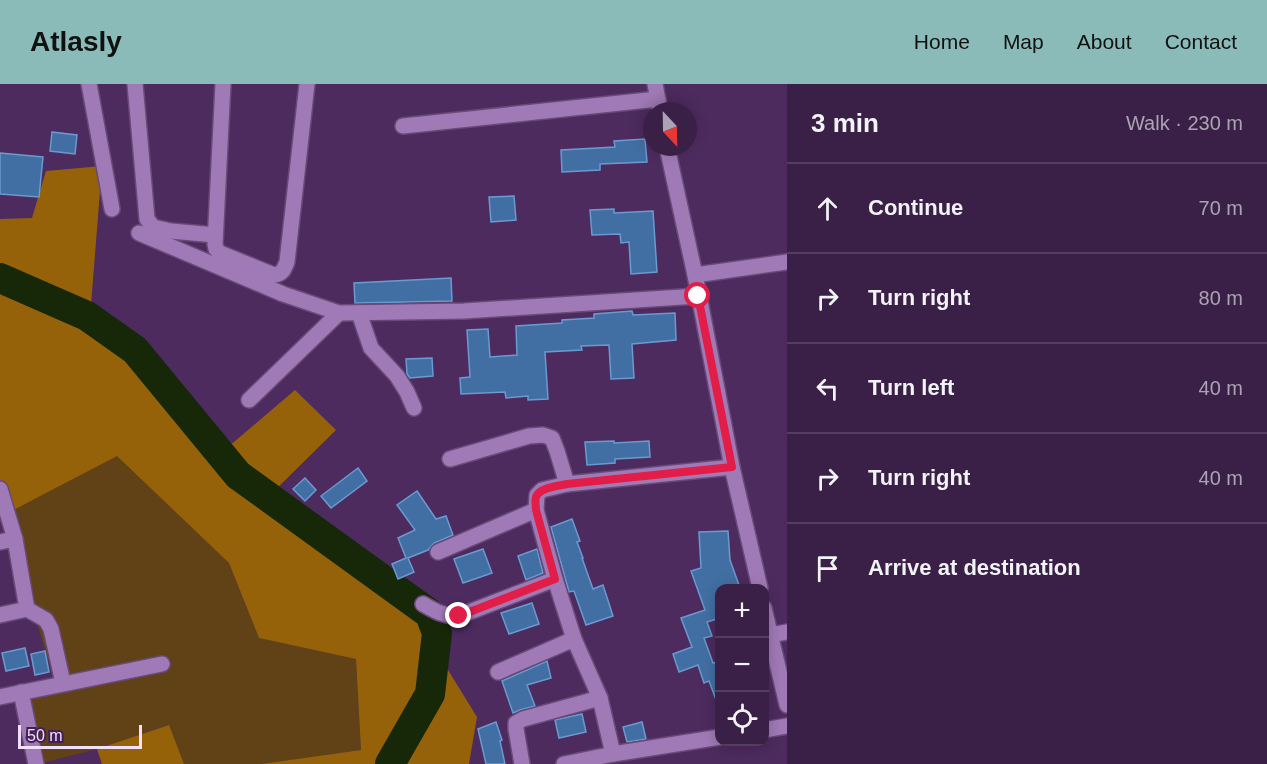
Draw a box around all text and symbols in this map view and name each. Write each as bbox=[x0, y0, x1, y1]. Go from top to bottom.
text: Atlasly bbox=[30, 26, 122, 57]
text: Home bbox=[914, 30, 970, 53]
text: Map bbox=[1003, 30, 1044, 53]
text: About bbox=[1077, 30, 1132, 53]
text: Contact bbox=[1165, 30, 1237, 53]
north arrow bbox=[643, 102, 697, 156]
text: 3 min bbox=[811, 108, 879, 138]
text: Walk · 230 m bbox=[1126, 112, 1243, 134]
icon: ahead bbox=[811, 192, 844, 225]
text: Continue bbox=[868, 195, 963, 220]
text: 70 m bbox=[1199, 197, 1243, 219]
route start bbox=[684, 282, 710, 308]
icon: right bbox=[811, 282, 844, 315]
text: Turn right bbox=[868, 285, 970, 310]
text: 80 m bbox=[1199, 287, 1243, 309]
icon: left bbox=[811, 372, 844, 405]
text: Turn left bbox=[868, 375, 954, 400]
text: 40 m bbox=[1199, 377, 1243, 399]
icon: right bbox=[811, 462, 844, 495]
text: Turn right bbox=[868, 465, 970, 490]
text: 40 m bbox=[1199, 467, 1243, 489]
icon: arrive bbox=[811, 552, 844, 585]
text: Arrive at destination bbox=[868, 555, 1081, 580]
map controls bbox=[715, 584, 769, 746]
button: + bbox=[715, 584, 769, 638]
route end bbox=[445, 602, 471, 628]
button: − bbox=[715, 638, 769, 692]
button: locate bbox=[715, 692, 769, 746]
scale bar bbox=[18, 722, 142, 750]
text: 50 m bbox=[27, 727, 63, 744]

